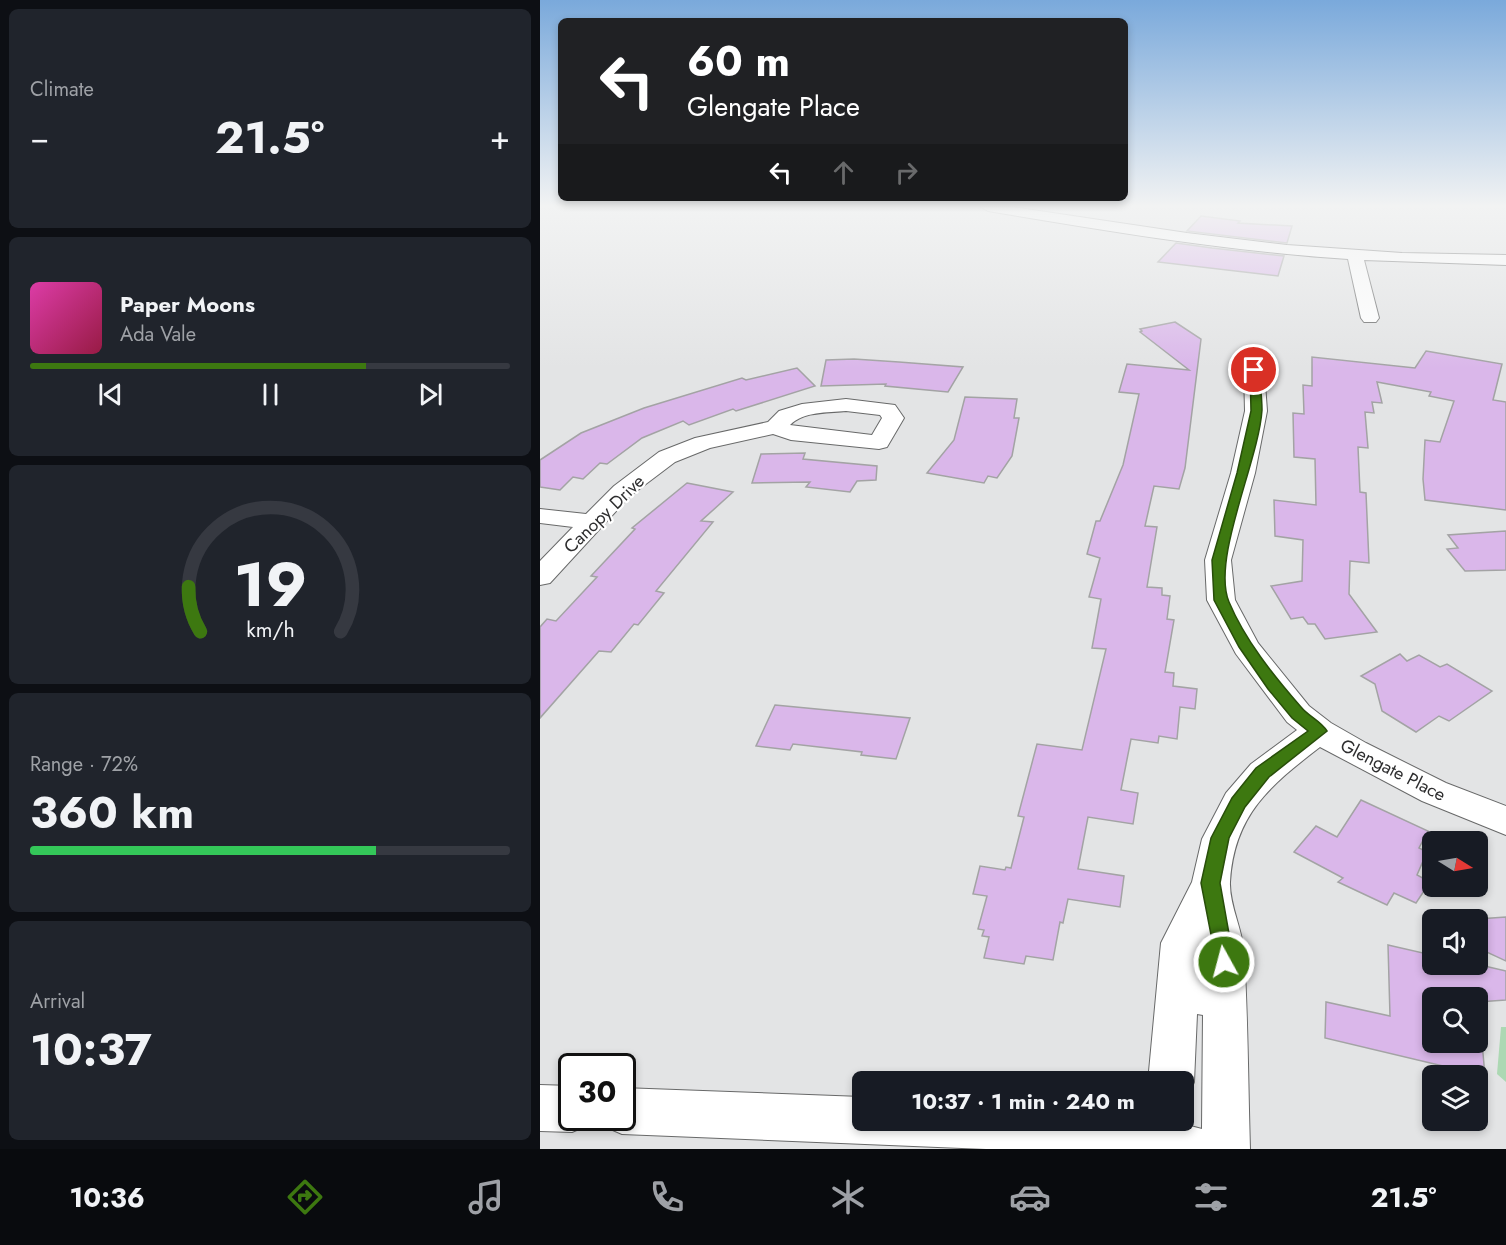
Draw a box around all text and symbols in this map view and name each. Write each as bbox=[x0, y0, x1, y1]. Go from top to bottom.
text: 60 m bbox=[687, 31, 790, 92]
icon: left bbox=[588, 42, 666, 120]
text: Climate bbox=[30, 75, 94, 104]
text: Glengate Place bbox=[687, 87, 860, 126]
text: 21.5° bbox=[215, 105, 324, 170]
text: − bbox=[30, 114, 49, 161]
text: + bbox=[490, 114, 510, 161]
icon: left bbox=[764, 156, 797, 189]
icon: ahead bbox=[827, 156, 860, 189]
icon: right bbox=[890, 156, 923, 189]
text: Paper Moons bbox=[120, 288, 255, 320]
text: Ada Vale bbox=[120, 320, 196, 349]
pin bbox=[1228, 344, 1279, 395]
icon: arrive bbox=[1237, 353, 1270, 386]
icon: previous bbox=[94, 378, 127, 411]
icon: pause bbox=[254, 378, 287, 411]
icon: next bbox=[414, 378, 447, 411]
street label: Canopy Drive bbox=[558, 469, 650, 559]
text: 19 bbox=[233, 539, 307, 629]
text: km/h bbox=[246, 614, 294, 645]
street label: Glengate Place bbox=[1336, 732, 1450, 808]
text: Range · 72% bbox=[30, 750, 138, 779]
text: 360 km bbox=[30, 780, 194, 845]
north arrow bbox=[1422, 831, 1488, 897]
map controls bbox=[1422, 831, 1488, 1131]
button: sound bbox=[1422, 909, 1488, 975]
position arrow bbox=[1192, 930, 1256, 994]
text: Arrival bbox=[30, 987, 85, 1016]
button: search bbox=[1422, 987, 1488, 1053]
text: 10:37 bbox=[30, 1017, 152, 1082]
speed limit sign: 30 bbox=[558, 1053, 636, 1131]
button: layers bbox=[1422, 1065, 1488, 1131]
text: 10:37 · 1 min · 240 m bbox=[911, 1085, 1135, 1117]
icon: directions bbox=[284, 1176, 326, 1218]
icon: music bbox=[465, 1176, 507, 1218]
icon: phone bbox=[646, 1176, 688, 1218]
icon: climate bbox=[827, 1176, 869, 1218]
icon: car bbox=[1009, 1176, 1051, 1218]
icon: filters bbox=[1190, 1176, 1232, 1218]
text: 10:36 bbox=[70, 1178, 145, 1217]
text: 21.5° bbox=[1371, 1178, 1436, 1217]

